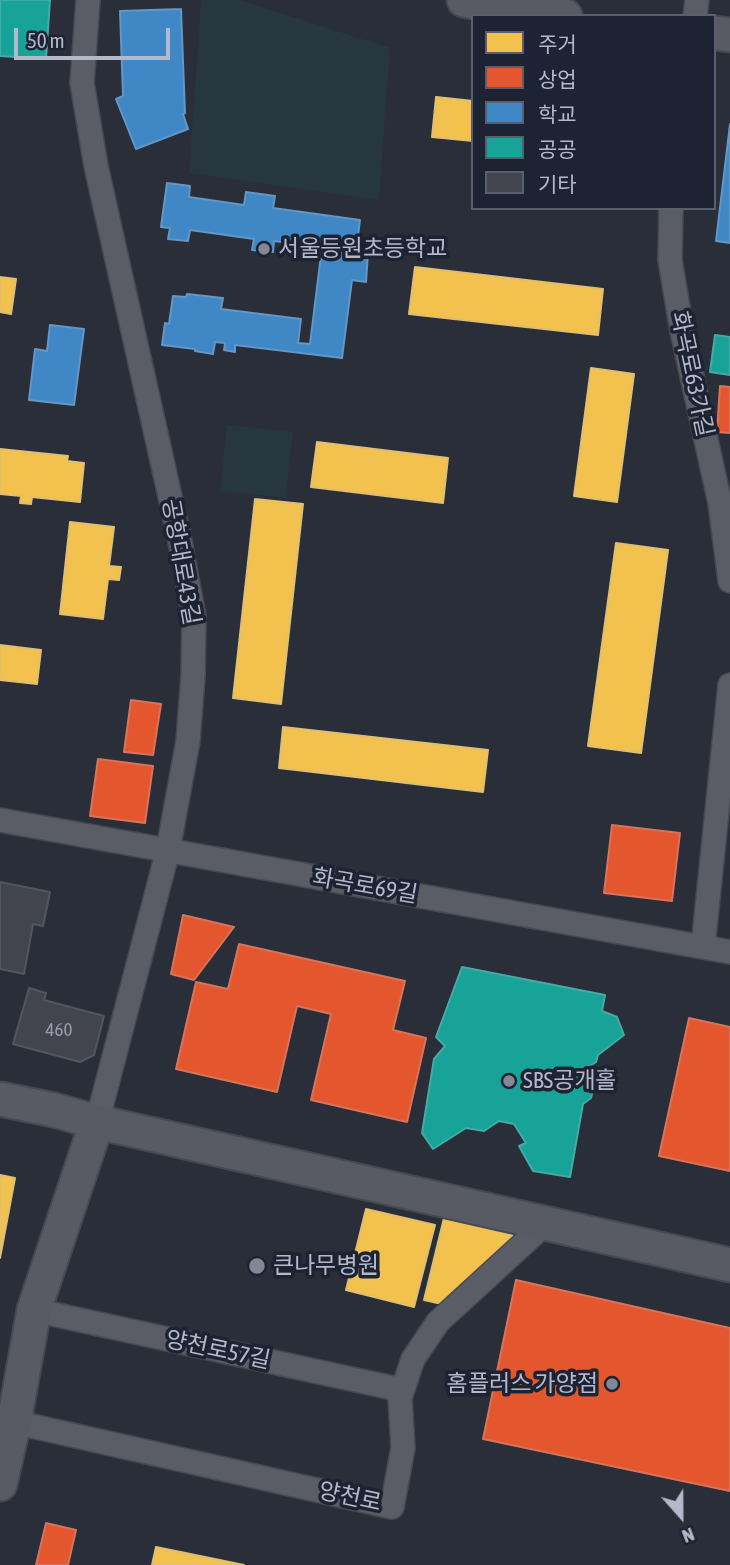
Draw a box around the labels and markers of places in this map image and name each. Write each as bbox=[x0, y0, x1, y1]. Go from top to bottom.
place label: 서울등원초등학교 bbox=[278, 235, 447, 263]
marker: 서울등원초등학교 bbox=[256, 241, 272, 257]
place label: SBS공개홀 bbox=[523, 1067, 617, 1095]
marker: SBS공개홀 bbox=[501, 1073, 517, 1089]
place label: 큰나무병원 bbox=[273, 1252, 379, 1280]
marker: 큰나무병원 bbox=[247, 1256, 267, 1276]
place label: 홈플러스 가양점 bbox=[447, 1370, 598, 1398]
marker: 홈플러스 가양점 bbox=[604, 1376, 620, 1392]

